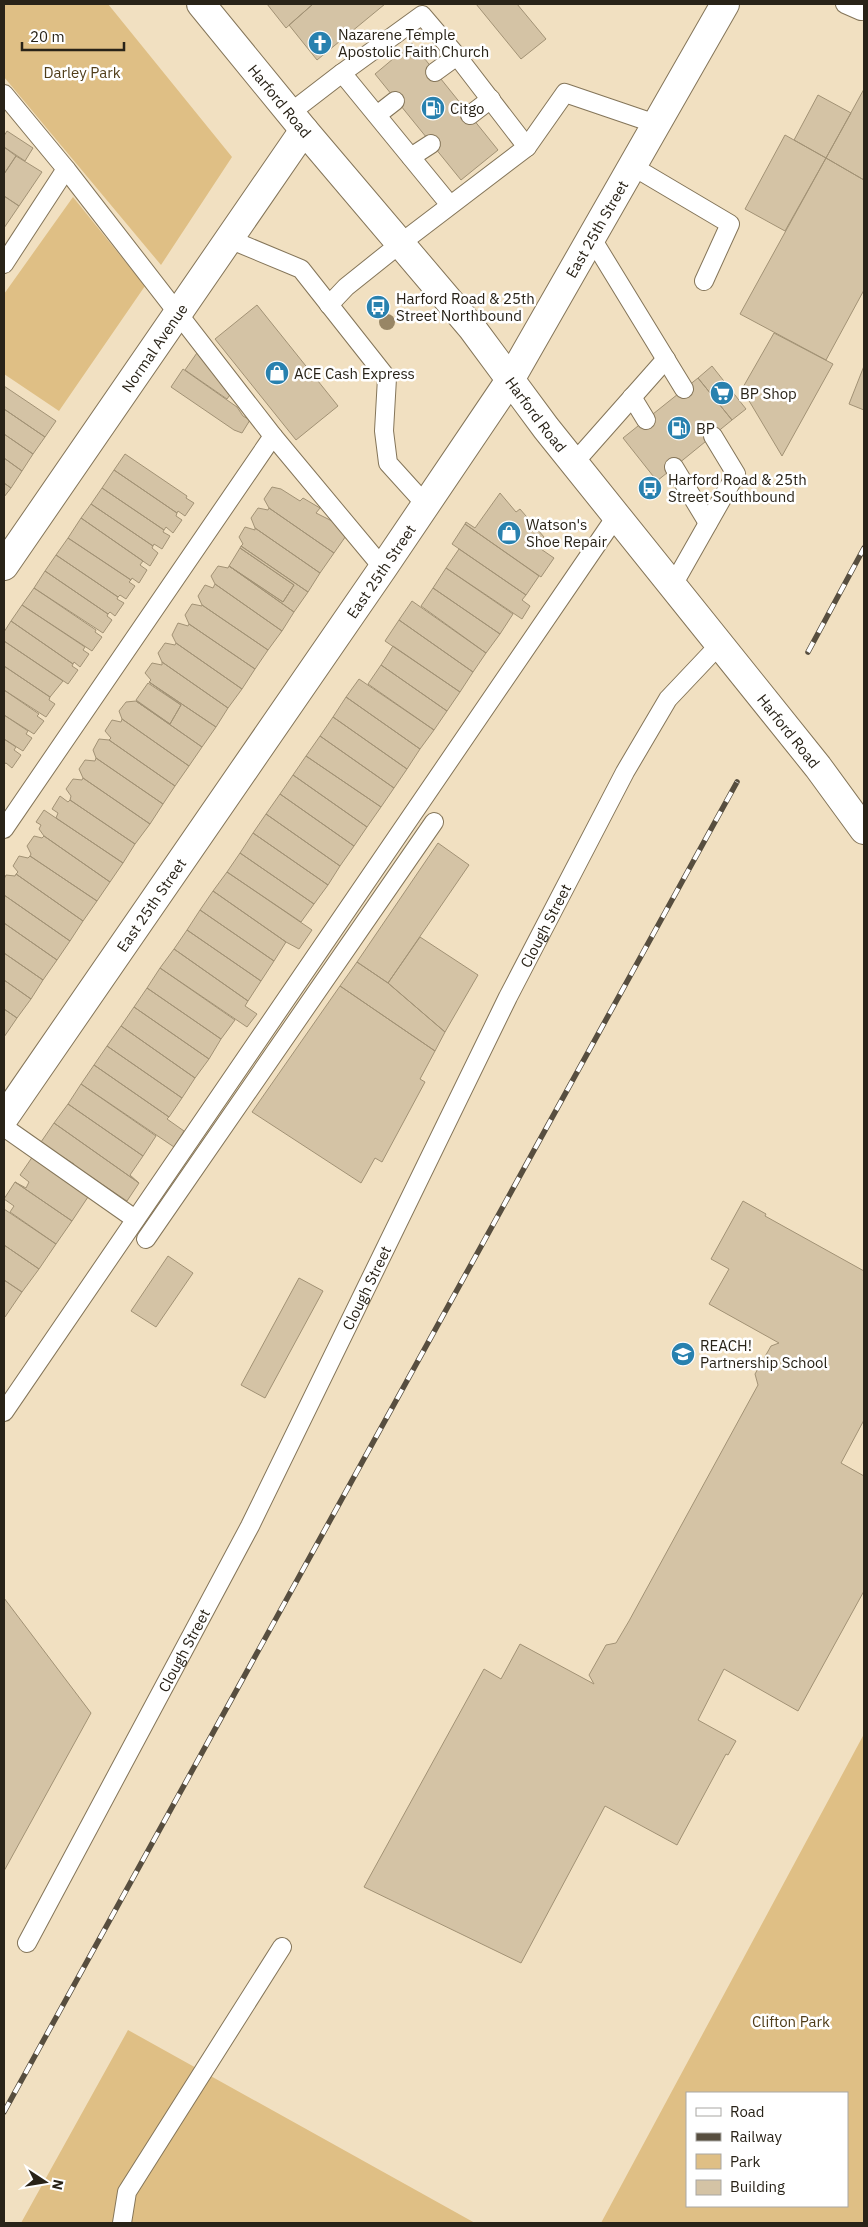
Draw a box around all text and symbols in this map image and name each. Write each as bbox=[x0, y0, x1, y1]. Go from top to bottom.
scale bar bbox=[22, 20, 125, 52]
place label: Nazarene Temple Apostolic Faith Church bbox=[338, 25, 489, 61]
text: 20 m bbox=[30, 27, 65, 46]
church icon: Nazarene Temple Apostolic Faith Church bbox=[307, 30, 333, 56]
street label: Harford Road bbox=[244, 60, 316, 142]
park label: Darley Park bbox=[43, 63, 121, 82]
fuel station icon: Citgo bbox=[420, 95, 446, 121]
place label: Citgo bbox=[450, 99, 484, 118]
street label: East 25th Street bbox=[561, 177, 632, 281]
place label: Harford Road & 25th Street Northbound bbox=[396, 289, 535, 325]
bus stop icon: Harford Road & 25th Street Northbound bbox=[365, 294, 391, 320]
street label: Normal Avenue bbox=[117, 300, 191, 396]
shop icon: ACE Cash Express bbox=[264, 360, 290, 386]
place label: ACE Cash Express bbox=[294, 364, 415, 383]
street label: Harford Road bbox=[502, 373, 571, 456]
supermarket icon: BP Shop bbox=[709, 380, 735, 406]
place label: BP Shop bbox=[740, 384, 797, 403]
fuel station icon: BP bbox=[666, 415, 692, 441]
place label: BP bbox=[696, 419, 715, 438]
place label: Harford Road & 25th Street Southbound bbox=[668, 470, 807, 506]
bus stop icon: Harford Road & 25th Street Southbound bbox=[637, 475, 663, 501]
place label: Watson's Shoe Repair bbox=[526, 515, 607, 551]
shop icon: Watson's Shoe Repair bbox=[496, 520, 522, 546]
street label: East 25th Street bbox=[342, 521, 419, 622]
street label: Harford Road bbox=[753, 690, 824, 772]
street label: East 25th Street bbox=[112, 854, 190, 955]
street label: Clough Street bbox=[516, 881, 575, 971]
street label: Clough Street bbox=[338, 1242, 395, 1333]
place label: REACH! Partnership School bbox=[700, 1336, 828, 1372]
school or university icon: REACH! Partnership School bbox=[670, 1341, 696, 1367]
street label: Clough Street bbox=[154, 1605, 214, 1695]
park label: Clifton Park bbox=[752, 2012, 830, 2031]
legend bbox=[686, 2092, 848, 2207]
text: Road bbox=[730, 2102, 765, 2121]
text: Railway bbox=[730, 2127, 783, 2146]
text: Park bbox=[730, 2152, 760, 2171]
north arrow bbox=[20, 2157, 70, 2207]
text: Building bbox=[730, 2177, 785, 2196]
text: N bbox=[48, 2178, 68, 2192]

